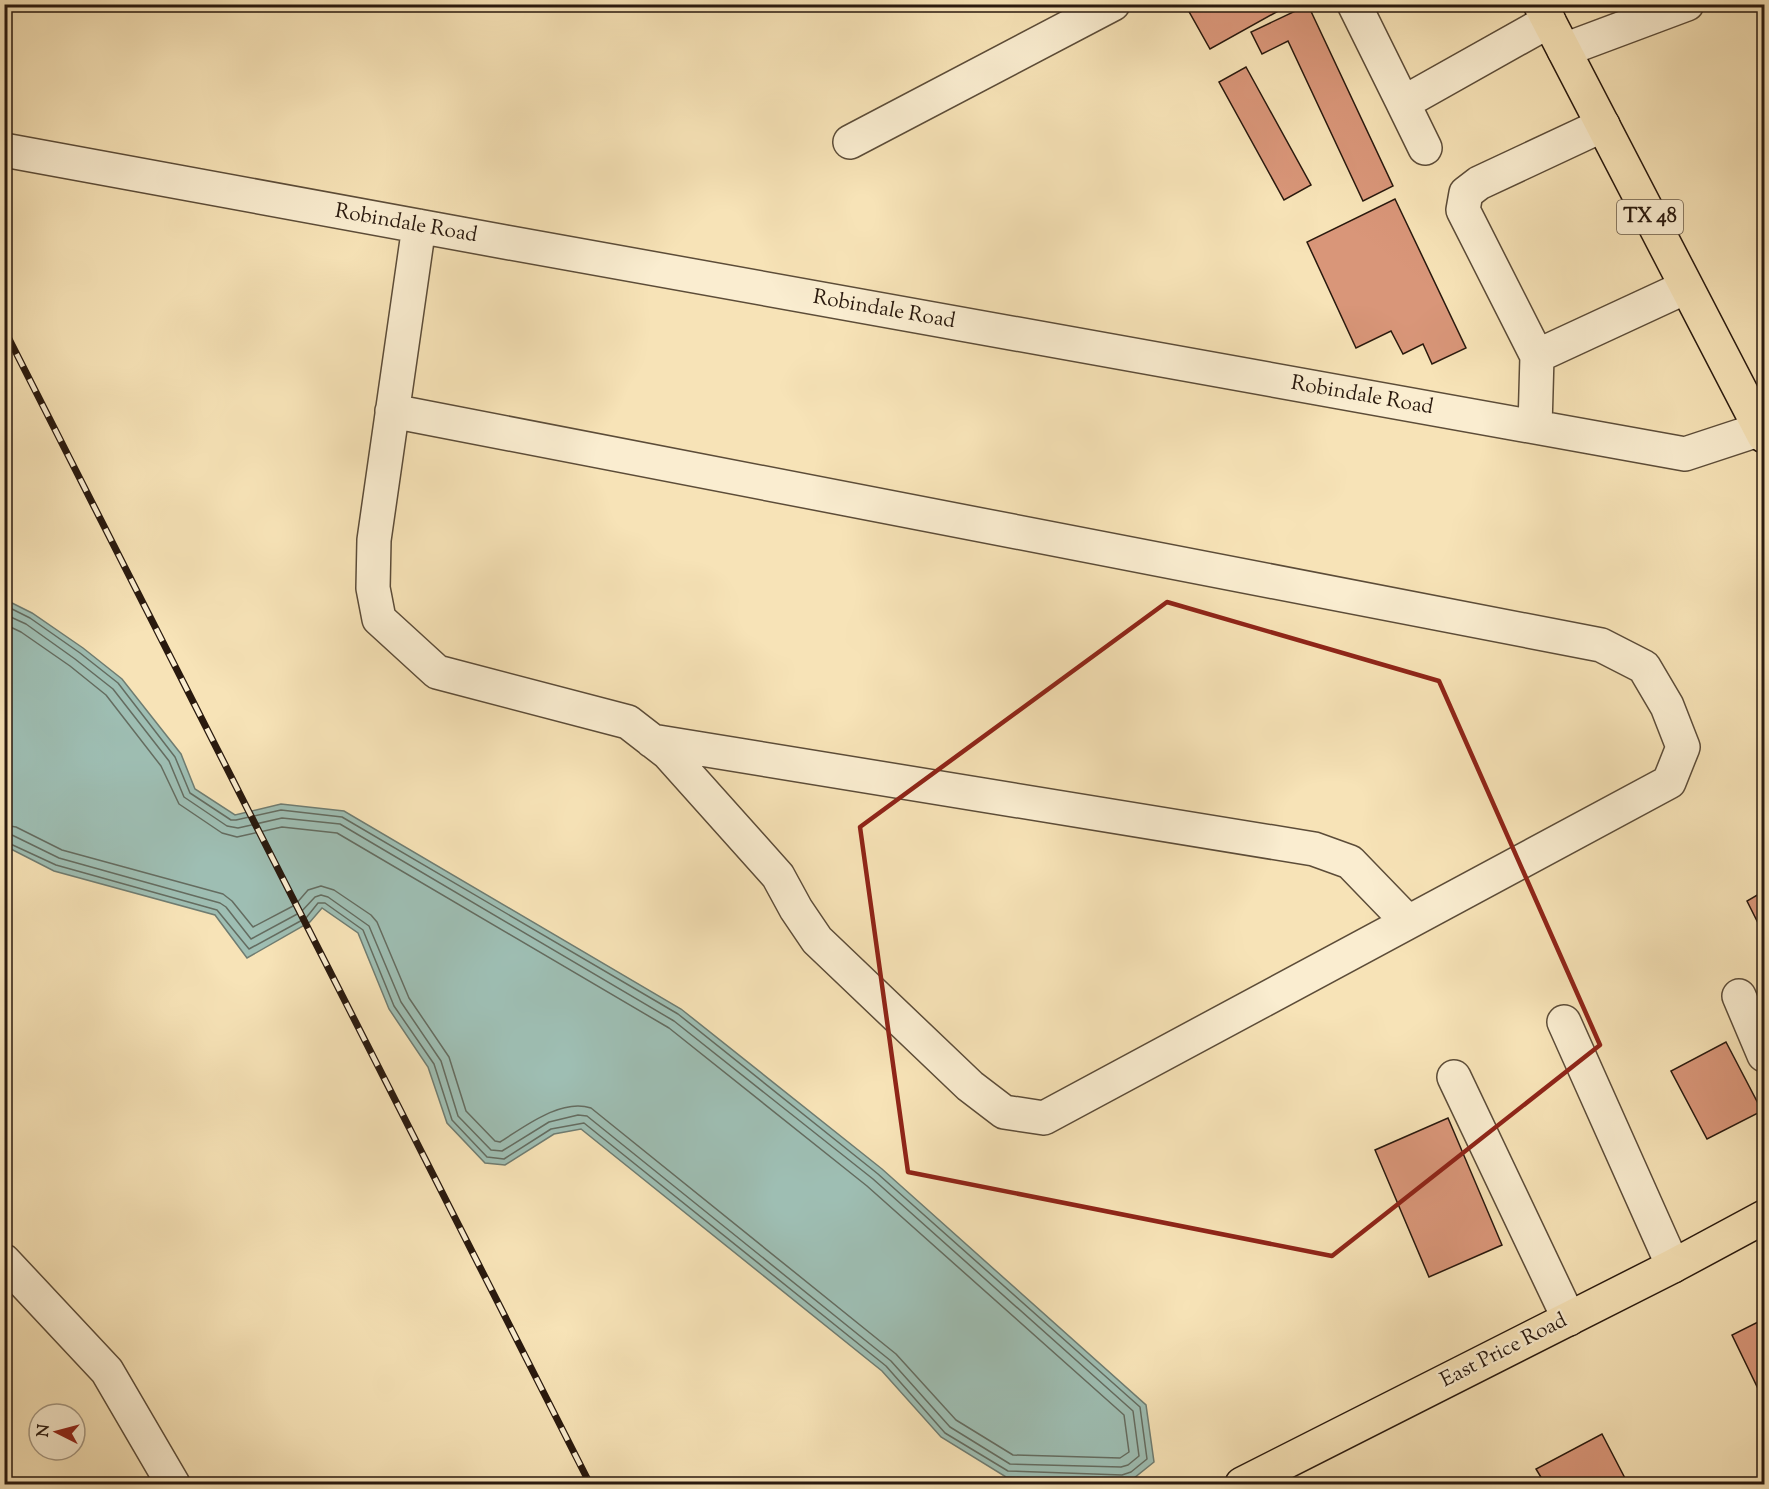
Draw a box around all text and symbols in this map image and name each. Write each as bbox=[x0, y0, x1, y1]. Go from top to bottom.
street label: Robindale Road bbox=[332, 197, 480, 251]
road number: TX 48 bbox=[1617, 200, 1683, 234]
street label: Robindale Road bbox=[810, 283, 958, 337]
street label: Robindale Road bbox=[1288, 369, 1436, 423]
street label: East Price Road bbox=[1435, 1306, 1573, 1396]
north arrow bbox=[27, 1402, 87, 1462]
text: N bbox=[32, 1423, 57, 1438]

